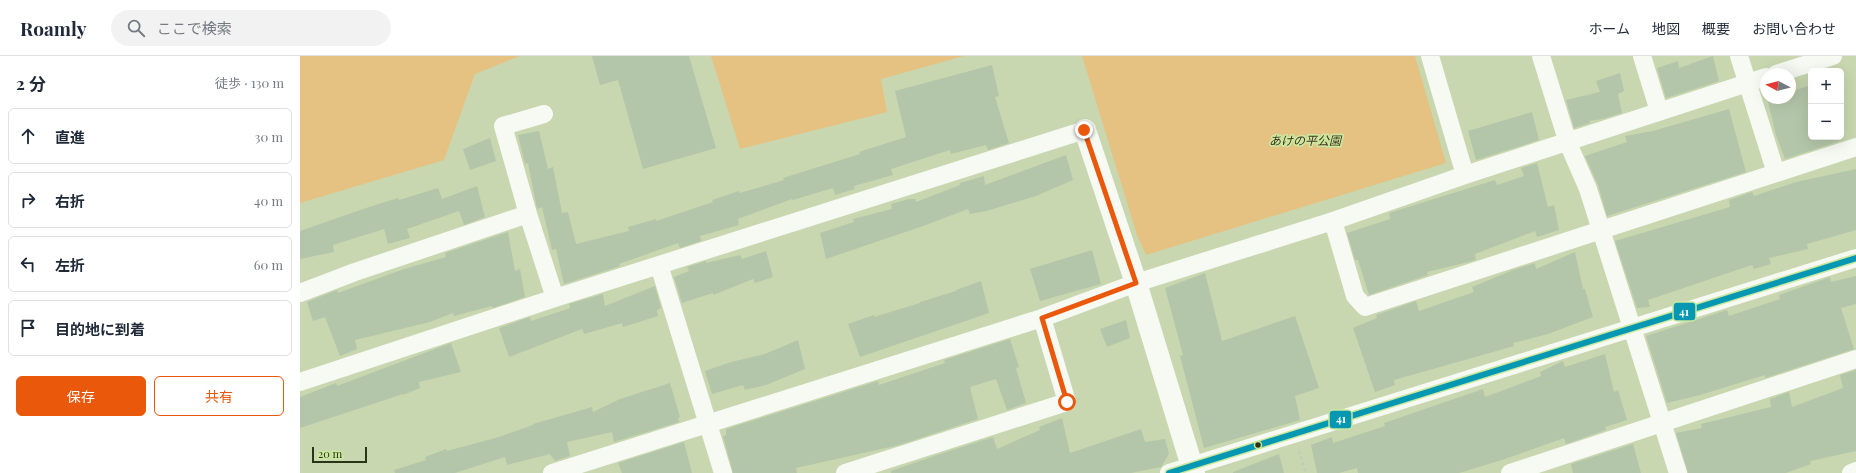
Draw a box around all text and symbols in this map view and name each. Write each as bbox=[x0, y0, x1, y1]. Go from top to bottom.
search box bbox=[111, 10, 391, 46]
text: Roamly bbox=[20, 15, 87, 41]
icon: search bbox=[125, 17, 147, 39]
text: ここで検索 bbox=[157, 18, 232, 38]
text: ホーム bbox=[1588, 19, 1630, 38]
text: 地図 bbox=[1652, 19, 1680, 38]
text: 概要 bbox=[1702, 19, 1730, 38]
text: お問い合わせ bbox=[1752, 19, 1836, 38]
north arrow bbox=[1760, 68, 1796, 104]
map controls bbox=[1808, 68, 1844, 140]
button: + bbox=[1808, 68, 1844, 104]
text: 2 分 bbox=[16, 72, 46, 94]
text: 徒歩 · 130 m bbox=[215, 74, 284, 91]
button: − bbox=[1808, 104, 1844, 140]
route end bbox=[1075, 121, 1093, 139]
icon: ahead bbox=[17, 125, 39, 147]
text: 直進 bbox=[55, 127, 85, 147]
text: 30 m bbox=[255, 128, 283, 145]
park label: あけの平公園 bbox=[1269, 132, 1343, 148]
icon: right bbox=[17, 189, 39, 211]
text: 右折 bbox=[55, 191, 85, 211]
text: 40 m bbox=[254, 192, 283, 209]
icon: left bbox=[17, 253, 39, 275]
text: 左折 bbox=[55, 255, 85, 275]
text: 60 m bbox=[254, 256, 283, 273]
line badge: 41 bbox=[1673, 302, 1696, 321]
text: 41 bbox=[1679, 304, 1689, 319]
icon: arrive bbox=[17, 317, 39, 339]
text: 目的地に到着 bbox=[55, 319, 145, 339]
button: 保存 bbox=[16, 376, 146, 416]
button: 共有 bbox=[154, 376, 284, 416]
route start bbox=[1058, 393, 1076, 411]
line badge: 41 bbox=[1329, 410, 1352, 429]
text: 41 bbox=[1336, 411, 1346, 426]
unlabelled marker bbox=[1253, 440, 1263, 450]
scale bar bbox=[312, 445, 367, 464]
text: 20 m bbox=[318, 446, 342, 461]

